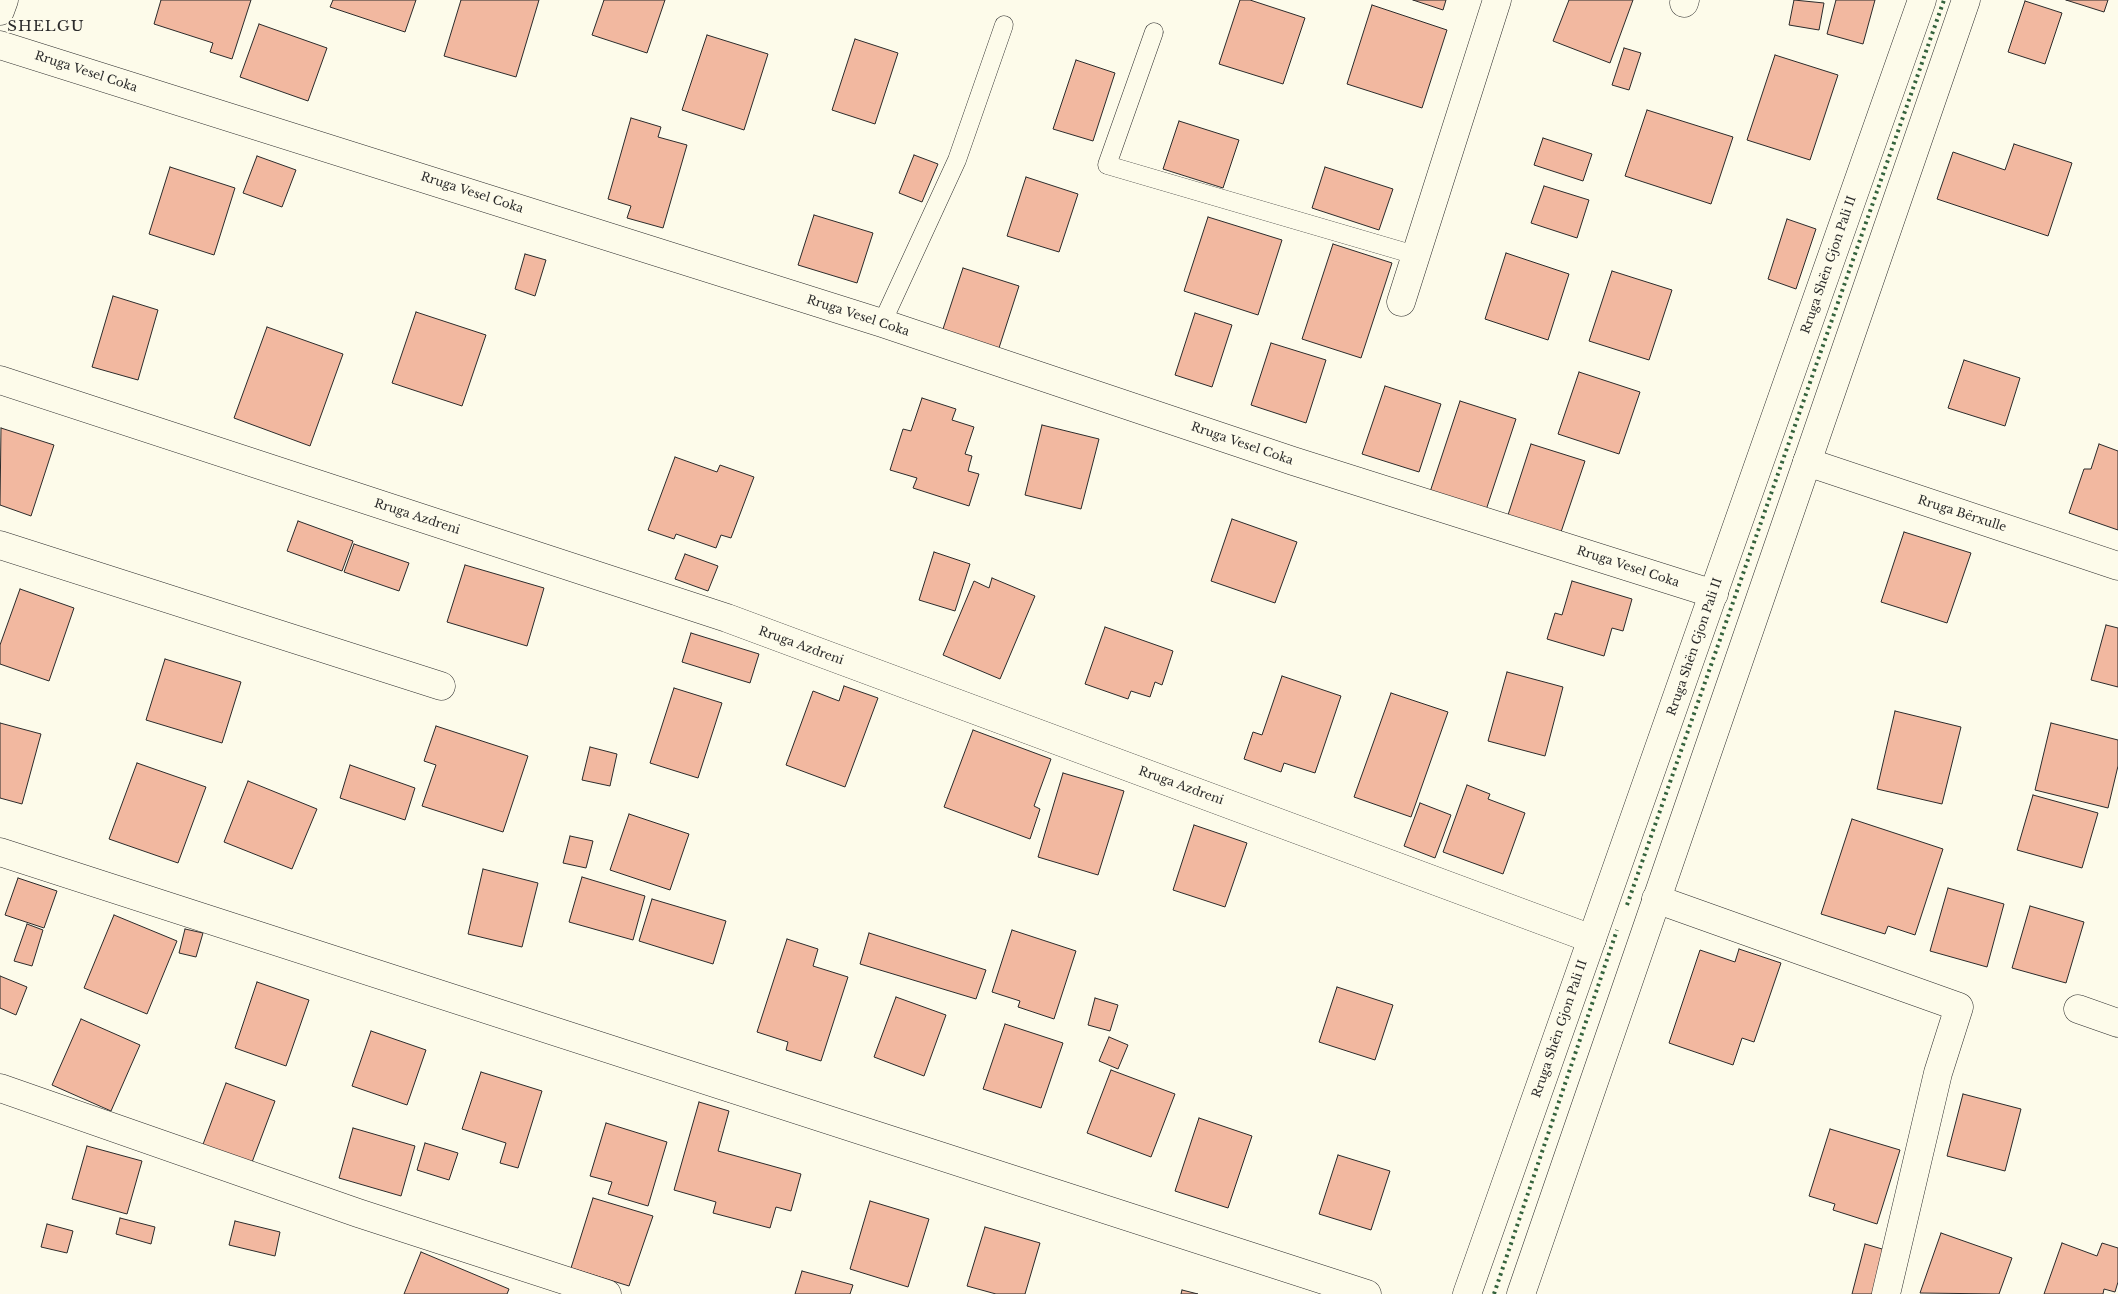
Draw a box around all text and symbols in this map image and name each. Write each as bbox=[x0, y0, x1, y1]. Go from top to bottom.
district label: SHELGU bbox=[7, 18, 85, 36]
street label: Rruga Vesel Coka bbox=[33, 49, 139, 95]
street label: Rruga Vesel Coka bbox=[419, 170, 525, 216]
street label: Rruga Shën Gjon Pali II bbox=[1799, 194, 1859, 336]
street label: Rruga Vesel Coka bbox=[805, 293, 911, 339]
street label: Rruga Vesel Coka bbox=[1189, 420, 1295, 468]
street label: Rruga Bërxulle bbox=[1916, 493, 2008, 535]
street label: Rruga Azdreni bbox=[372, 496, 462, 538]
street label: Rruga Vesel Coka bbox=[1575, 544, 1681, 590]
street label: Rruga Shën Gjon Pali II bbox=[1665, 576, 1725, 718]
street label: Rruga Azdreni bbox=[757, 624, 845, 668]
street label: Rruga Azdreni bbox=[1137, 764, 1225, 808]
street label: Rruga Shën Gjon Pali II bbox=[1530, 958, 1590, 1100]

